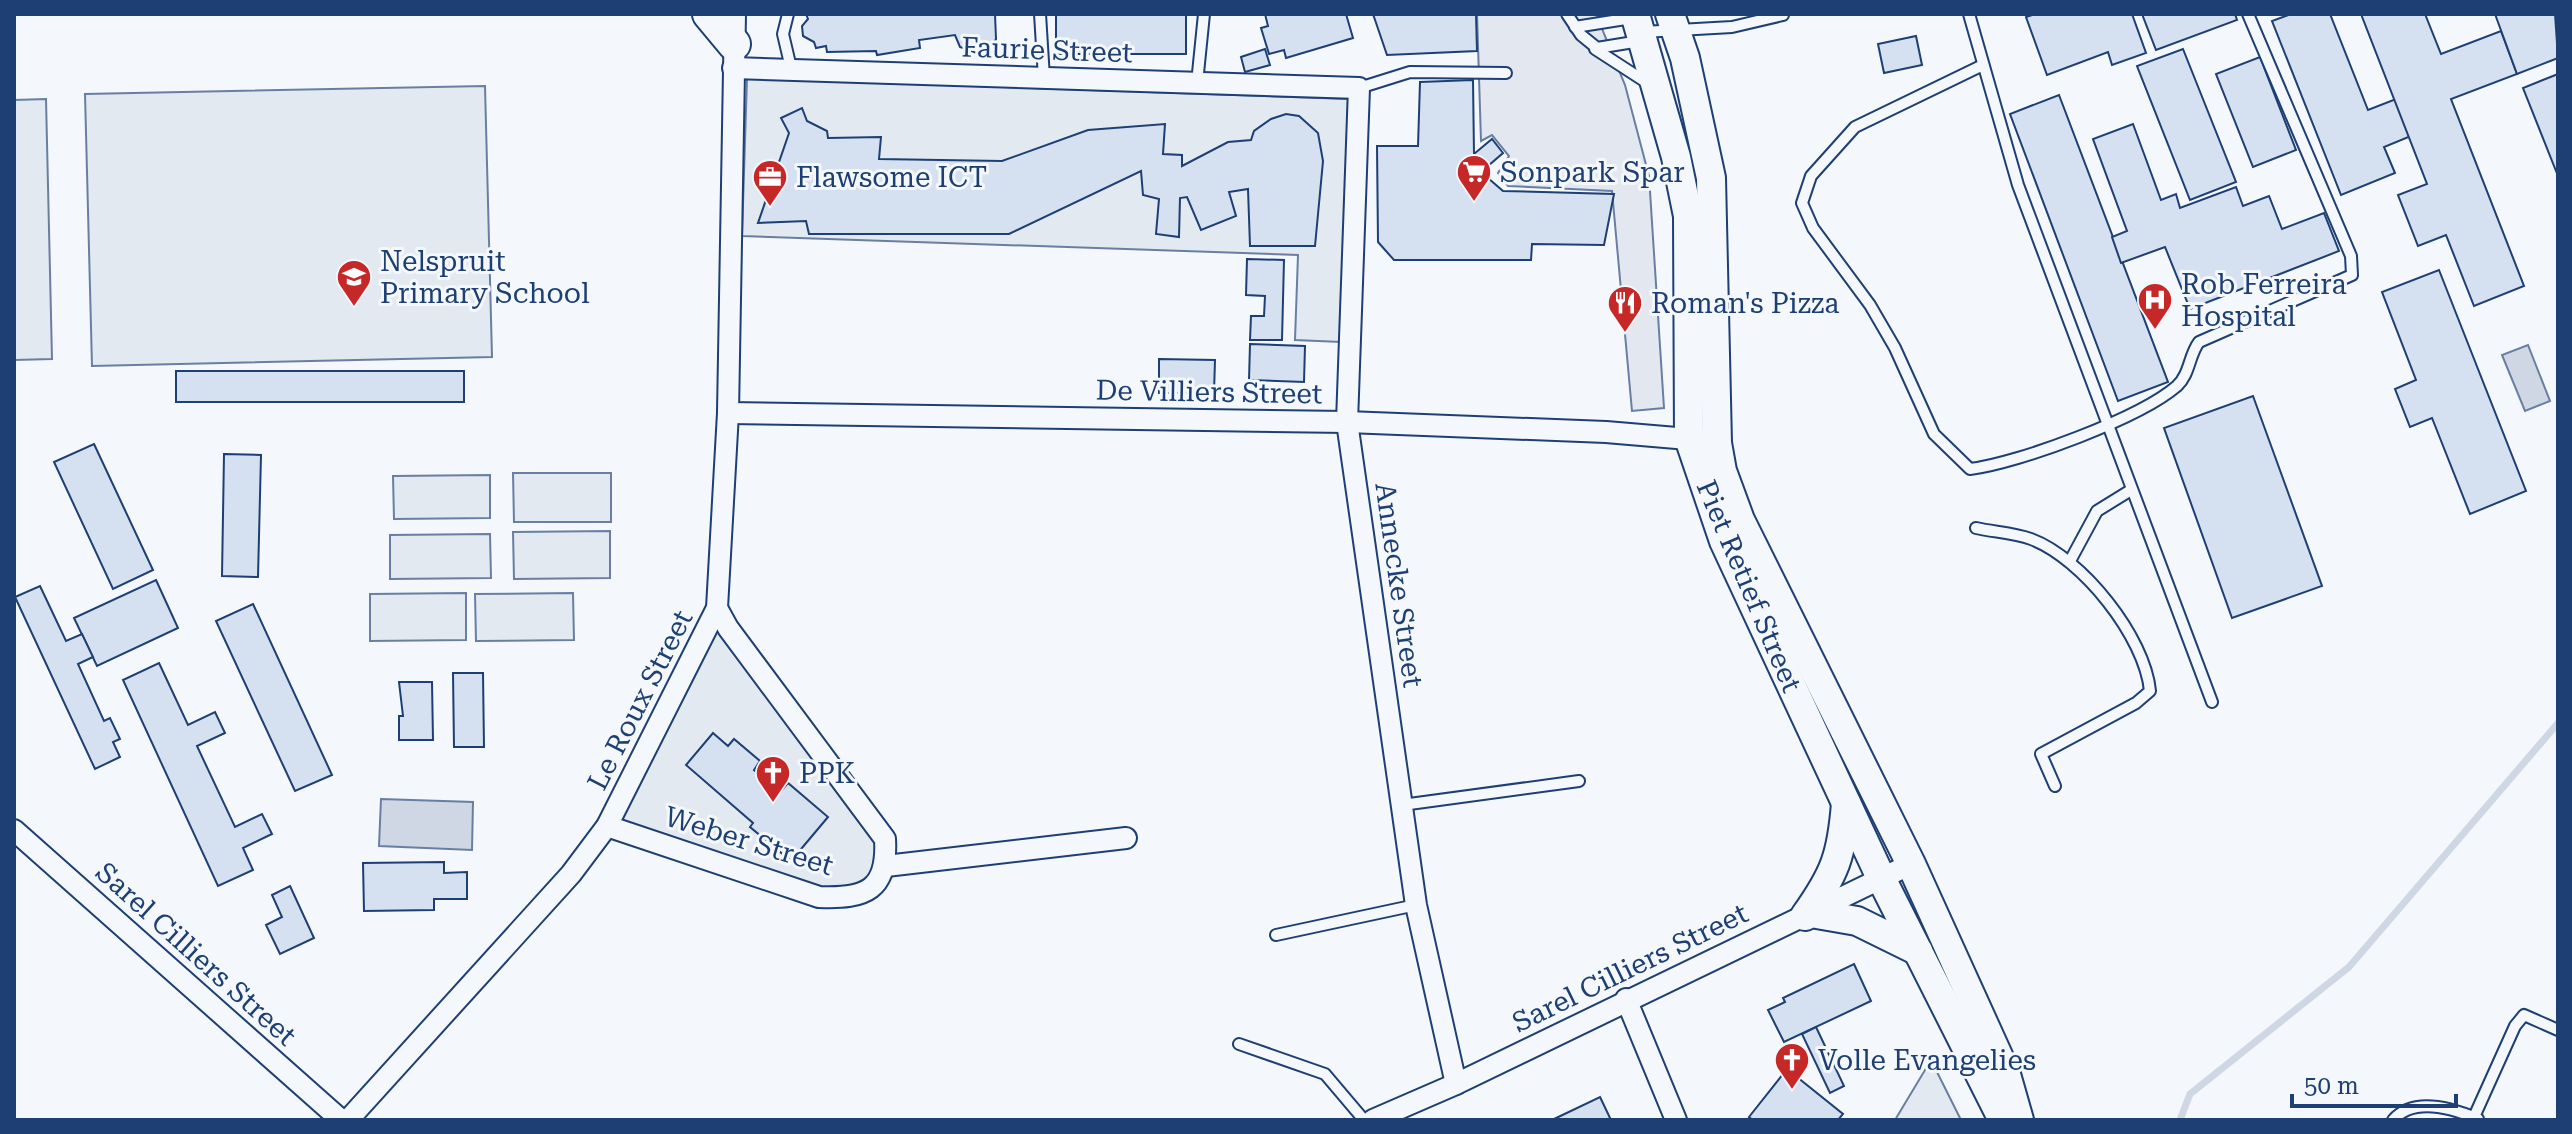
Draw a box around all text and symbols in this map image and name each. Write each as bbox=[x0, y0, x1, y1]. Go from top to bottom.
street label: Faurie Street bbox=[961, 31, 1133, 69]
supermarket icon: Sonpark Spar bbox=[1455, 153, 1493, 203]
place label: Sonpark Spar bbox=[1500, 156, 1685, 189]
office icon: Flawsome ICT bbox=[751, 158, 789, 208]
place label: Flawsome ICT bbox=[796, 161, 987, 194]
place label: Nelspruit Primary School bbox=[380, 245, 590, 310]
school or university icon: Nelspruit Primary School bbox=[335, 258, 373, 308]
place label: Rob Ferreira Hospital bbox=[2181, 268, 2347, 333]
hospital icon: Rob Ferreira Hospital bbox=[2136, 281, 2174, 331]
restaurant icon: Roman's Pizza bbox=[1606, 284, 1644, 334]
place label: Roman's Pizza bbox=[1651, 287, 1839, 320]
street label: De Villiers Street bbox=[1095, 374, 1323, 410]
street label: Piet Retief Street bbox=[1689, 475, 1809, 697]
street label: Annecke Street bbox=[1368, 480, 1430, 690]
street label: Le Roux Street bbox=[580, 605, 700, 795]
church icon: PPK bbox=[754, 754, 792, 804]
place label: PPK bbox=[799, 757, 855, 790]
street label: Weber Street bbox=[661, 800, 837, 882]
street label: Sarel Cilliers Street bbox=[89, 855, 303, 1053]
street label: Sarel Cilliers Street bbox=[1507, 897, 1753, 1039]
church icon: Volle Evangelies bbox=[1773, 1041, 1811, 1091]
place label: Volle Evangelies bbox=[1818, 1044, 2036, 1077]
scale bar bbox=[2292, 1058, 2456, 1108]
text: 50 m bbox=[2304, 1072, 2359, 1100]

